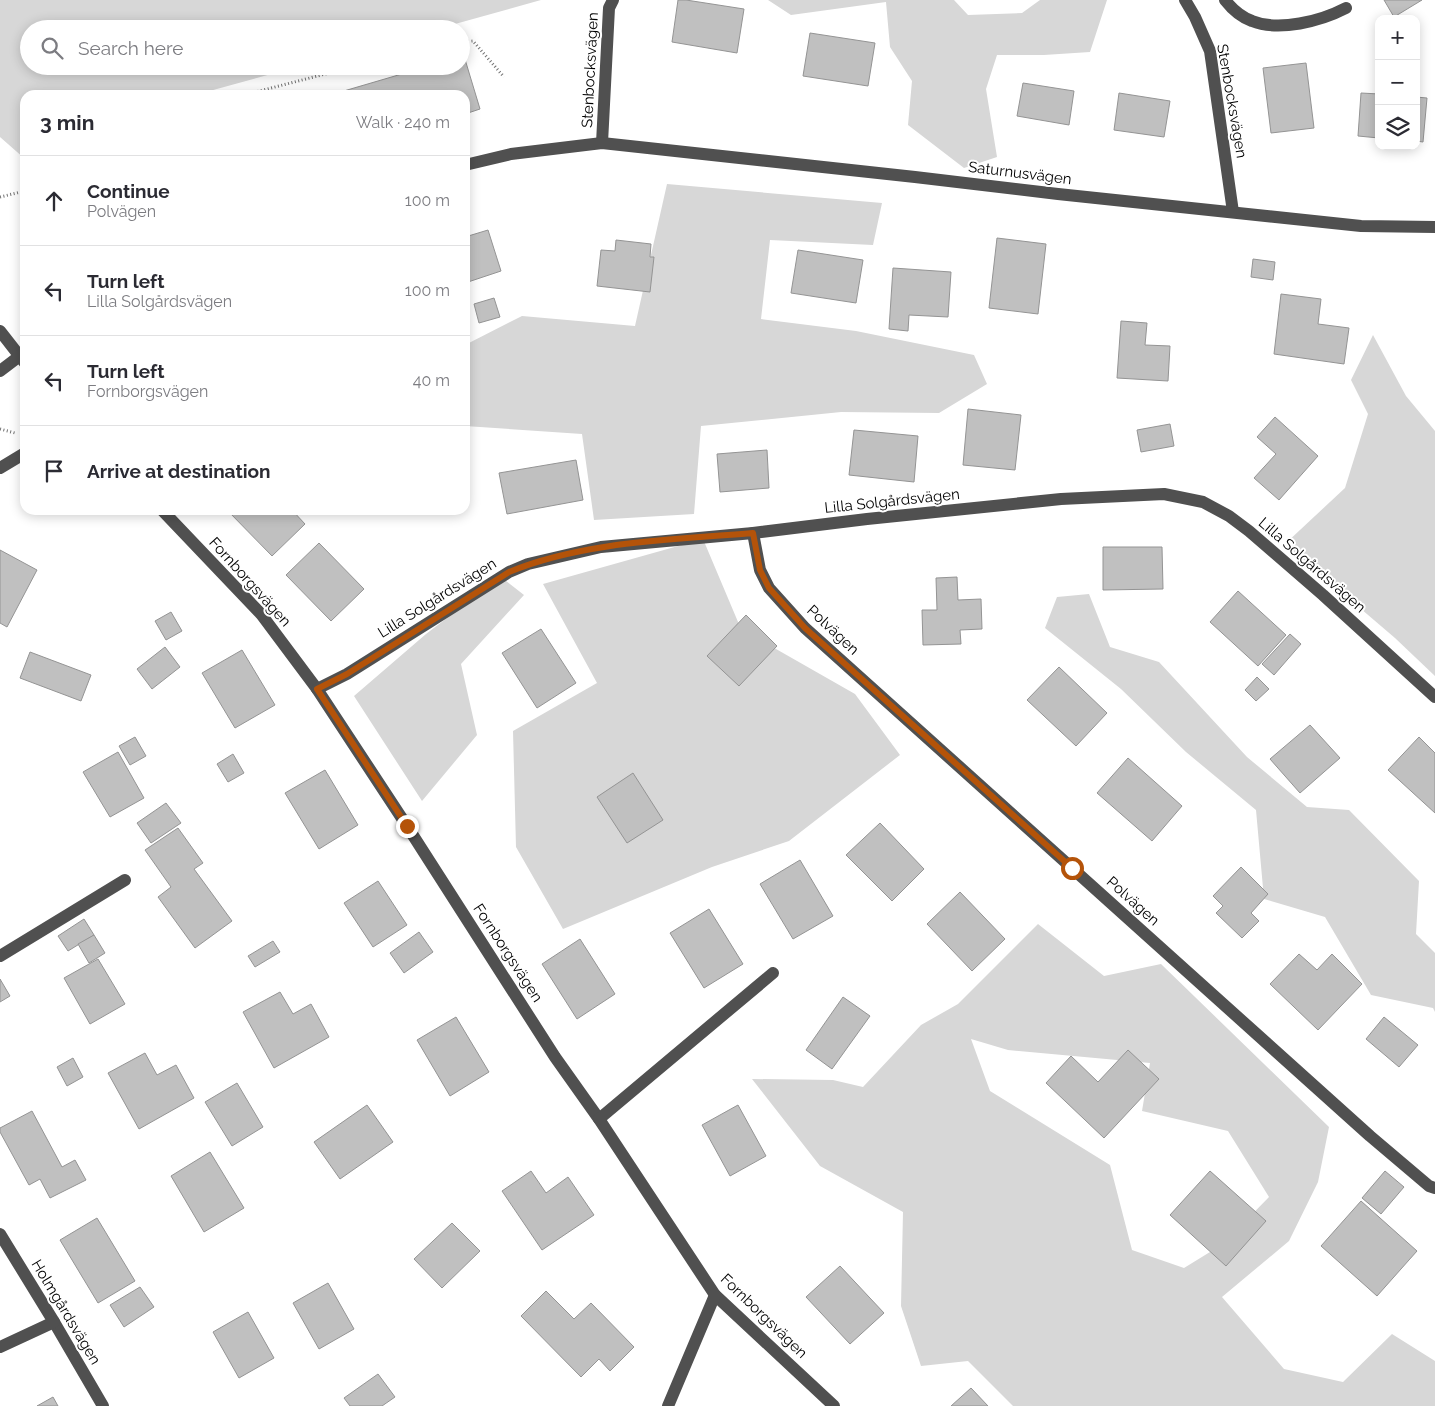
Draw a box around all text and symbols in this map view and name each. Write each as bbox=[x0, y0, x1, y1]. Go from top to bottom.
street label: Stenbocksvägen bbox=[578, 12, 602, 128]
map controls bbox=[1375, 15, 1420, 150]
button: + bbox=[1375, 15, 1420, 60]
search box bbox=[20, 20, 470, 75]
icon: search bbox=[38, 34, 66, 62]
text: Search here bbox=[78, 37, 184, 59]
street label: Stenbocksvägen bbox=[1213, 42, 1251, 160]
button: − bbox=[1375, 60, 1420, 105]
button: layers bbox=[1375, 105, 1420, 150]
text: 3 min bbox=[40, 110, 94, 135]
text: Walk · 240 m bbox=[356, 113, 450, 132]
street label: Saturnusvägen bbox=[967, 158, 1073, 188]
text: Continue bbox=[87, 180, 170, 202]
icon: ahead bbox=[40, 187, 68, 215]
text: 100 m bbox=[405, 191, 450, 210]
text: Polvägen bbox=[87, 202, 156, 221]
text: Turn left bbox=[87, 270, 164, 292]
icon: left bbox=[40, 277, 68, 305]
text: 100 m bbox=[405, 281, 450, 300]
text: Lilla Solgårdsvägen bbox=[87, 292, 232, 311]
text: Turn left bbox=[87, 360, 164, 382]
icon: left bbox=[40, 367, 68, 395]
text: 40 m bbox=[413, 371, 450, 390]
text: Fornborgsvägen bbox=[87, 382, 208, 401]
icon: arrive bbox=[40, 457, 68, 485]
text: Arrive at destination bbox=[87, 460, 271, 482]
street label: Lilla Solgårdsvägen bbox=[823, 485, 961, 517]
street label: Lilla Solgårdsvägen bbox=[1255, 514, 1369, 616]
street label: Fornborgsvägen bbox=[205, 534, 295, 630]
street label: Lilla Solgårdsvägen bbox=[375, 554, 499, 642]
street label: Polvägen bbox=[803, 601, 863, 659]
route end bbox=[396, 815, 419, 838]
route start bbox=[1061, 857, 1084, 880]
street label: Polvägen bbox=[1103, 873, 1163, 929]
street label: Fornborgsvägen bbox=[469, 900, 547, 1006]
street label: Holmgårdsvägen bbox=[28, 1256, 104, 1368]
street label: Fornborgsvägen bbox=[717, 1270, 811, 1362]

